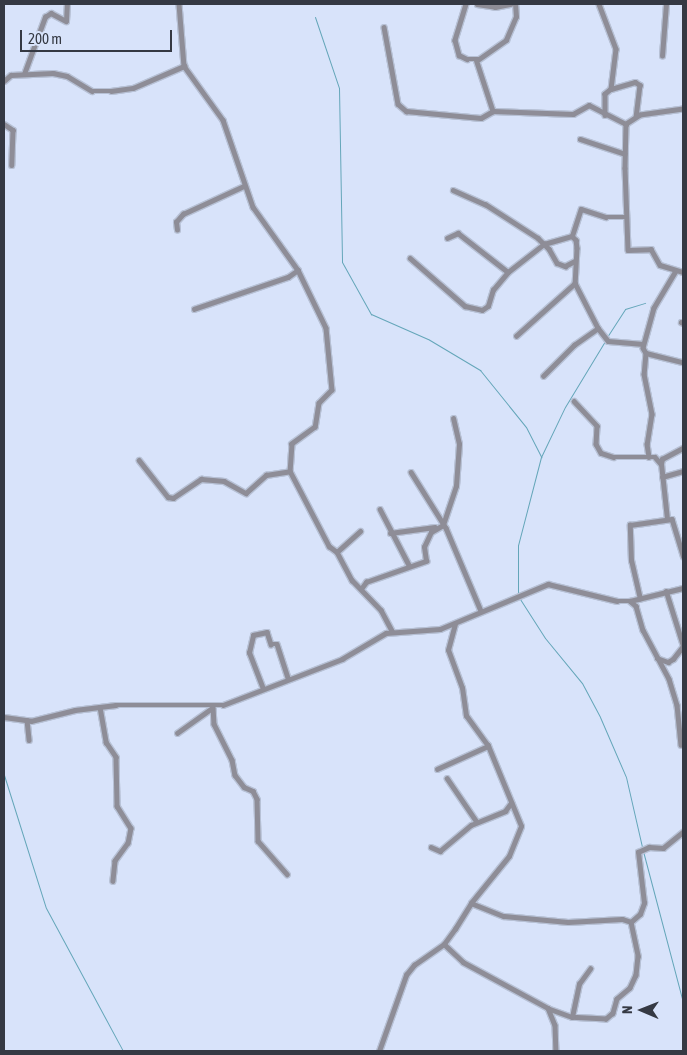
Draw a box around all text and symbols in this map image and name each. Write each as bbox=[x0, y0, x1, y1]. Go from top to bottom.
scale bar bbox=[22, 20, 175, 52]
text: 200 m bbox=[28, 30, 62, 47]
north arrow bbox=[617, 985, 667, 1035]
text: N bbox=[619, 1005, 635, 1014]

